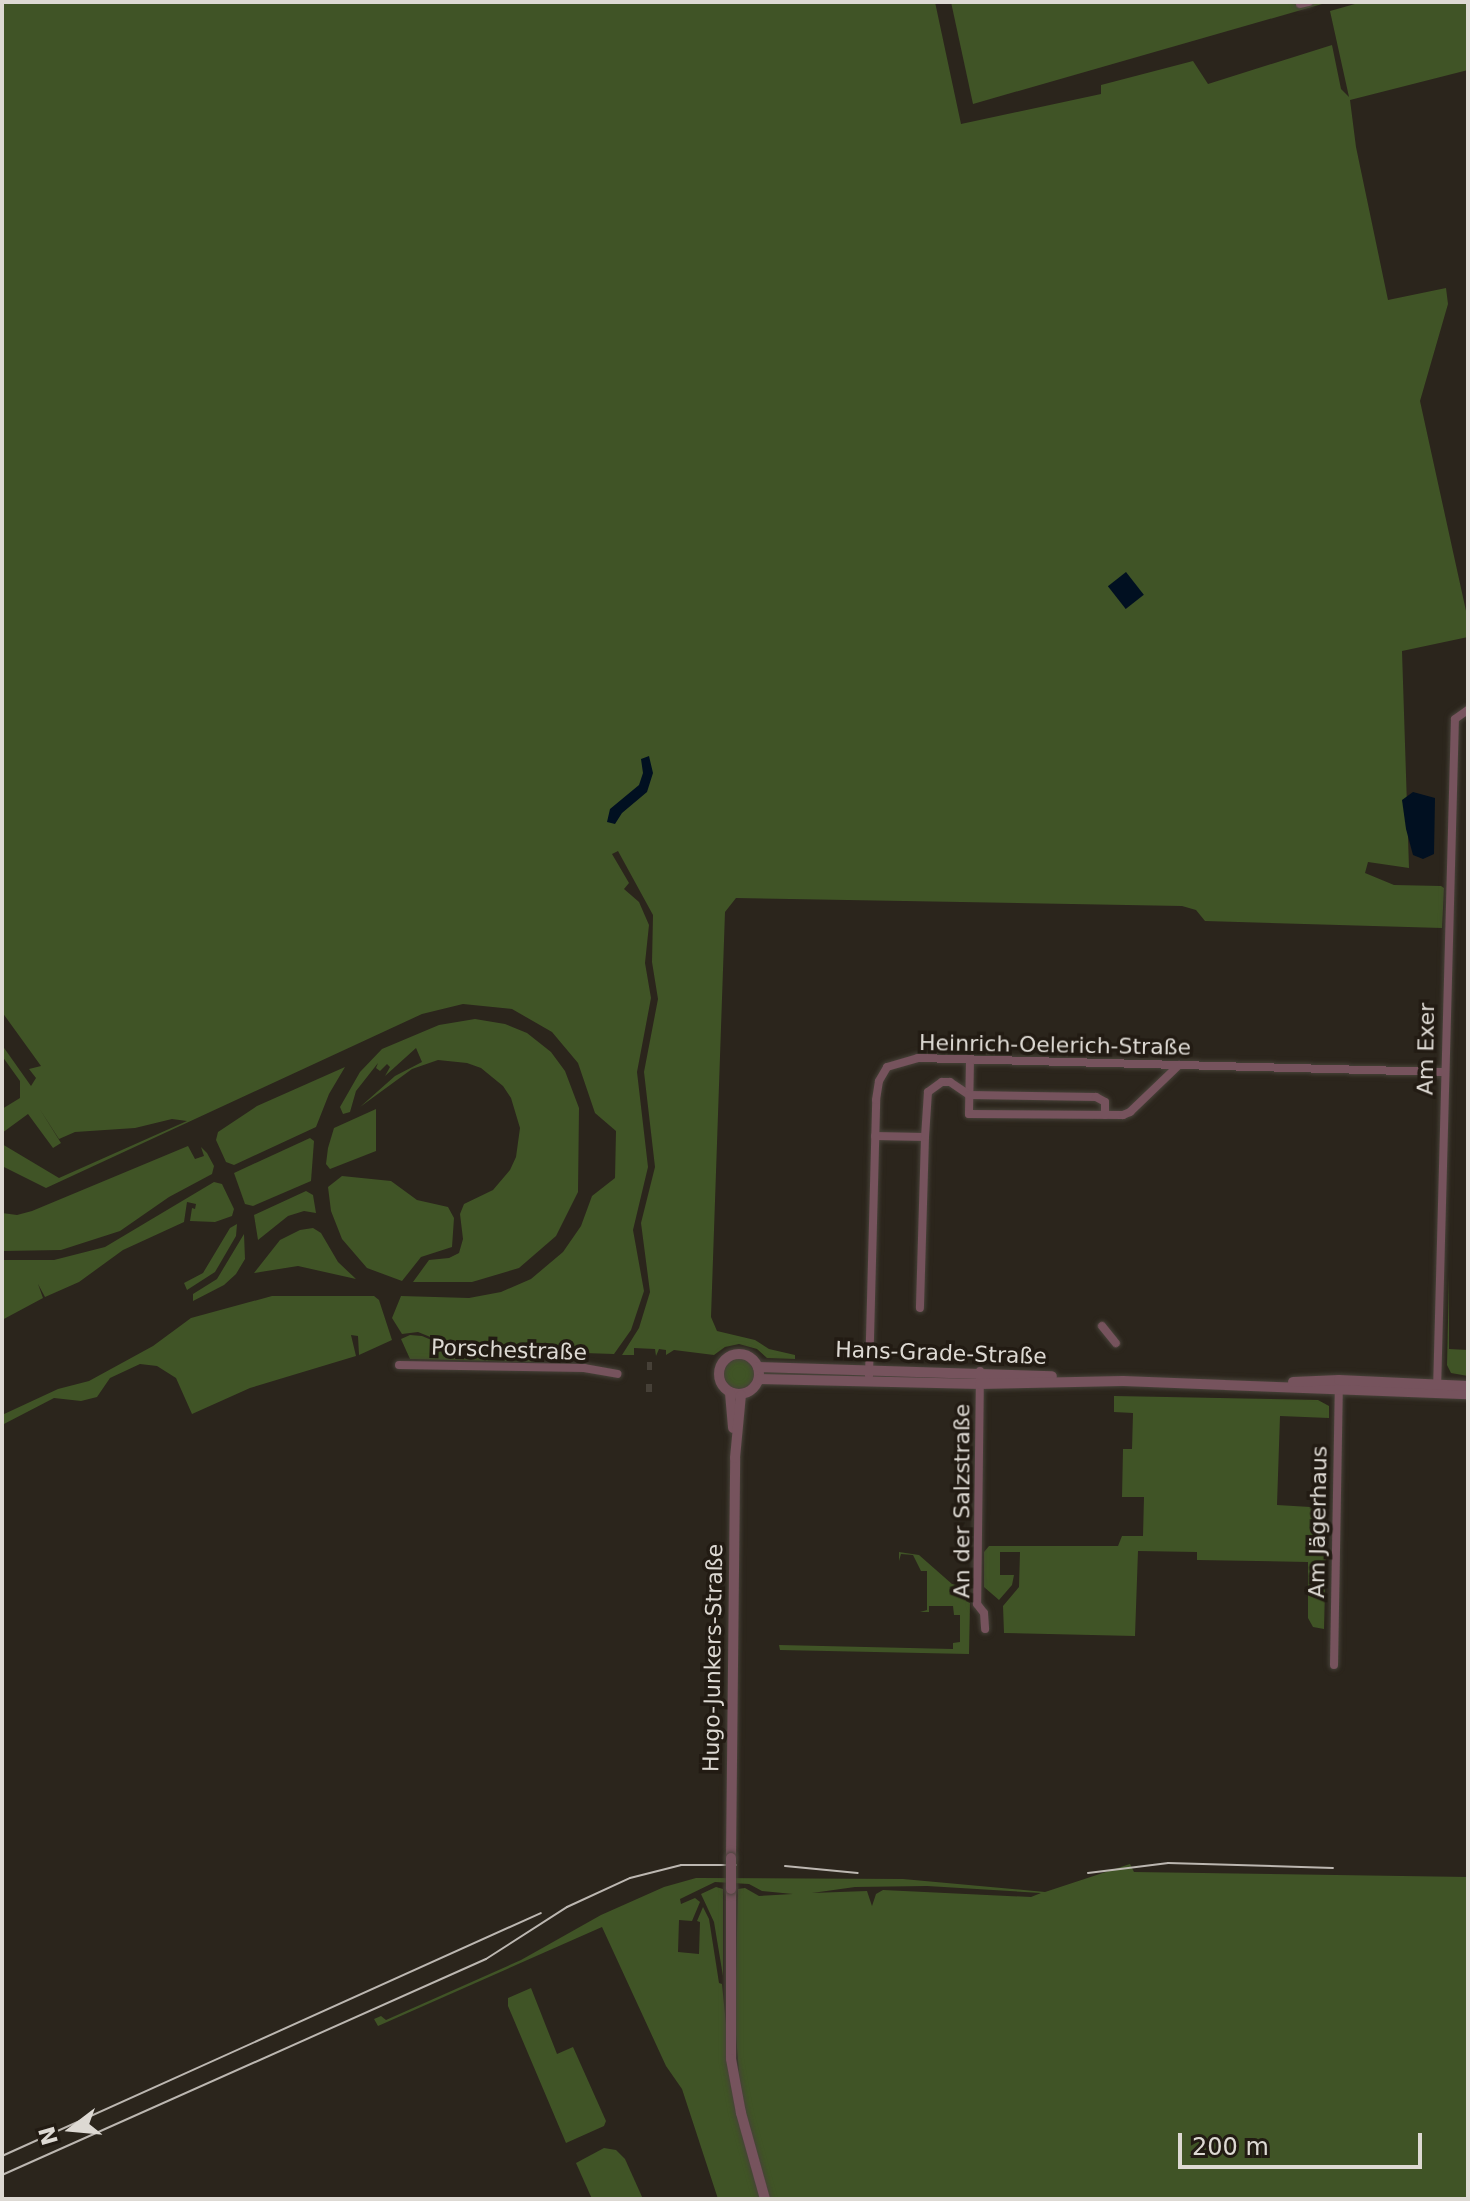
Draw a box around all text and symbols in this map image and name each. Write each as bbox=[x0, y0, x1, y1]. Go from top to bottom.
street label: Am Exer bbox=[1412, 1003, 1440, 1095]
street label: Heinrich-Oelerich-Straße bbox=[919, 1029, 1191, 1061]
street label: Porschestraße bbox=[431, 1334, 587, 1366]
street label: Hans-Grade-Straße bbox=[835, 1336, 1047, 1370]
street label: An der Salzstraße bbox=[949, 1404, 975, 1598]
street label: Am Jägerhaus bbox=[1303, 1446, 1333, 1598]
street label: Hugo-Junkers-Straße bbox=[698, 1544, 728, 1772]
north arrow bbox=[32, 2089, 112, 2169]
scale bar bbox=[1182, 2117, 1426, 2167]
text: N bbox=[34, 2123, 63, 2148]
text: 200 m bbox=[1192, 2133, 1269, 2161]

